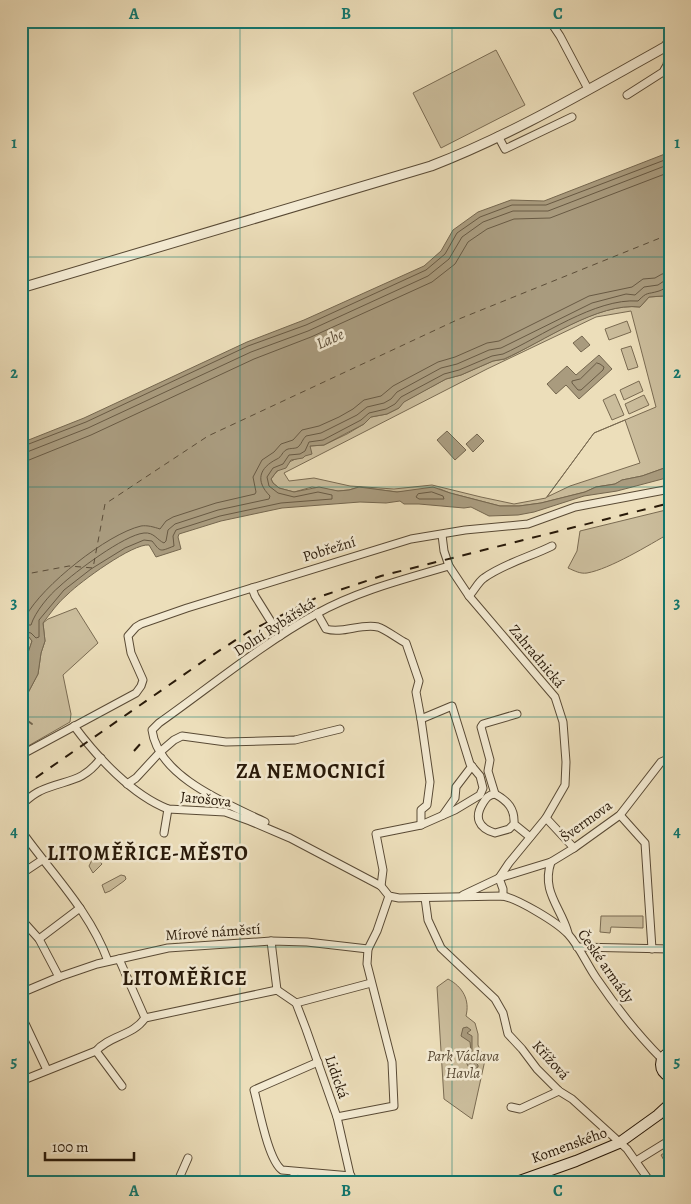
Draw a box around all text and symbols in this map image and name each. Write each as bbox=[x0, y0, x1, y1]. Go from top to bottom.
text: A bbox=[128, 3, 140, 25]
text: B bbox=[341, 3, 351, 25]
text: C bbox=[553, 3, 563, 25]
text: 1 bbox=[11, 132, 17, 154]
text: 1 bbox=[674, 132, 680, 154]
water label: Labe bbox=[313, 323, 348, 355]
text: 2 bbox=[10, 362, 18, 384]
text: 2 bbox=[673, 362, 681, 384]
street label: Pobřežní bbox=[300, 531, 358, 567]
text: 3 bbox=[11, 592, 18, 614]
text: 3 bbox=[674, 592, 681, 614]
street label: Dolní Rybářská bbox=[229, 593, 319, 661]
street label: Zahradnická bbox=[505, 620, 569, 692]
district label: ZA NEMOCNICÍ bbox=[236, 758, 386, 785]
street label: Jarošova bbox=[179, 786, 233, 812]
street label: Švermova bbox=[556, 795, 616, 847]
text: 4 bbox=[10, 821, 18, 843]
text: 4 bbox=[673, 821, 681, 843]
district label: LITOMĚŘICE-MĚSTO bbox=[47, 840, 249, 867]
street label: Mírové náměstí bbox=[165, 919, 261, 945]
street label: České armády bbox=[573, 925, 639, 1007]
district label: LITOMĚŘICE bbox=[122, 965, 248, 992]
street label: Křížová bbox=[528, 1036, 574, 1084]
park label: Park Václava Havla bbox=[427, 1046, 499, 1083]
text: 5 bbox=[11, 1051, 18, 1073]
text: 5 bbox=[674, 1051, 681, 1073]
street label: Lidická bbox=[320, 1053, 354, 1101]
street label: Komenského bbox=[528, 1122, 610, 1168]
scale bar bbox=[45, 1129, 134, 1161]
text: 100 m bbox=[52, 1137, 89, 1157]
text: A bbox=[128, 1180, 140, 1202]
text: B bbox=[341, 1180, 351, 1202]
text: C bbox=[553, 1180, 563, 1202]

